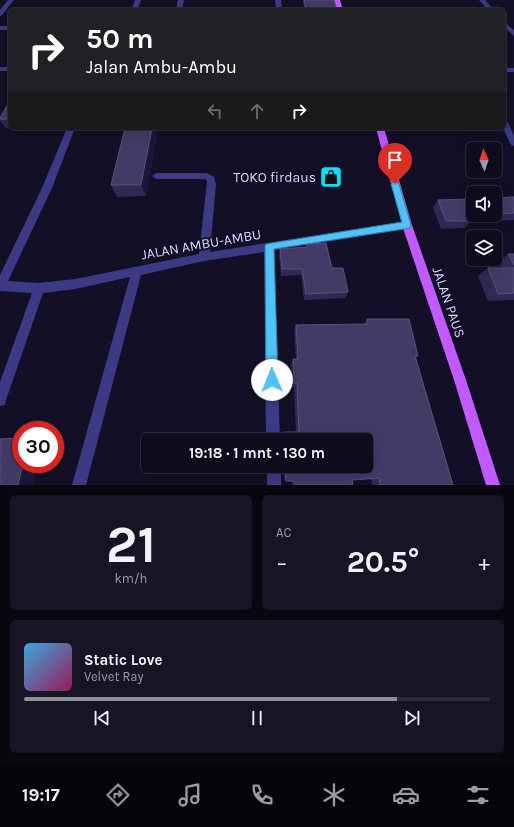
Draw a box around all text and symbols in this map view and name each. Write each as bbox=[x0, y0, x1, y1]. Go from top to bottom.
text: 50 m bbox=[86, 22, 154, 55]
icon: right bbox=[20, 24, 72, 76]
text: Jalan Ambu-Ambu bbox=[86, 56, 237, 78]
icon: left bbox=[204, 100, 226, 122]
icon: ahead bbox=[246, 100, 268, 122]
icon: right bbox=[288, 100, 310, 122]
north arrow bbox=[466, 142, 502, 178]
map controls bbox=[466, 142, 502, 266]
pin bbox=[378, 143, 412, 184]
icon: arrive bbox=[384, 149, 406, 171]
shop icon: TOKO firdaus bbox=[318, 164, 344, 190]
place label: TOKO firdaus bbox=[233, 169, 316, 186]
button: sound bbox=[466, 186, 502, 222]
street label: JALAN AMBU-AMBU bbox=[140, 226, 262, 263]
button: layers bbox=[466, 230, 502, 266]
street label: JALAN PAUS bbox=[428, 264, 469, 340]
position arrow bbox=[251, 359, 293, 401]
speed limit sign: 30 bbox=[12, 421, 64, 473]
text: 19:18 · 1 mnt · 130 m bbox=[189, 444, 325, 462]
text: 21 bbox=[106, 514, 156, 575]
text: AC bbox=[276, 525, 291, 540]
text: 20.5° bbox=[347, 544, 419, 580]
text: − bbox=[276, 550, 288, 576]
text: + bbox=[478, 550, 490, 576]
text: km/h bbox=[115, 571, 147, 586]
text: Static Love bbox=[84, 651, 162, 669]
text: Velvet Ray bbox=[84, 669, 144, 684]
icon: previous bbox=[91, 707, 113, 729]
icon: pause bbox=[246, 707, 268, 729]
icon: next bbox=[401, 707, 423, 729]
icon: directions bbox=[104, 781, 132, 809]
icon: music bbox=[176, 781, 204, 809]
icon: phone bbox=[248, 781, 276, 809]
icon: climate bbox=[320, 781, 348, 809]
icon: car bbox=[392, 781, 420, 809]
icon: filters bbox=[464, 781, 492, 809]
text: 19:17 bbox=[22, 784, 60, 806]

